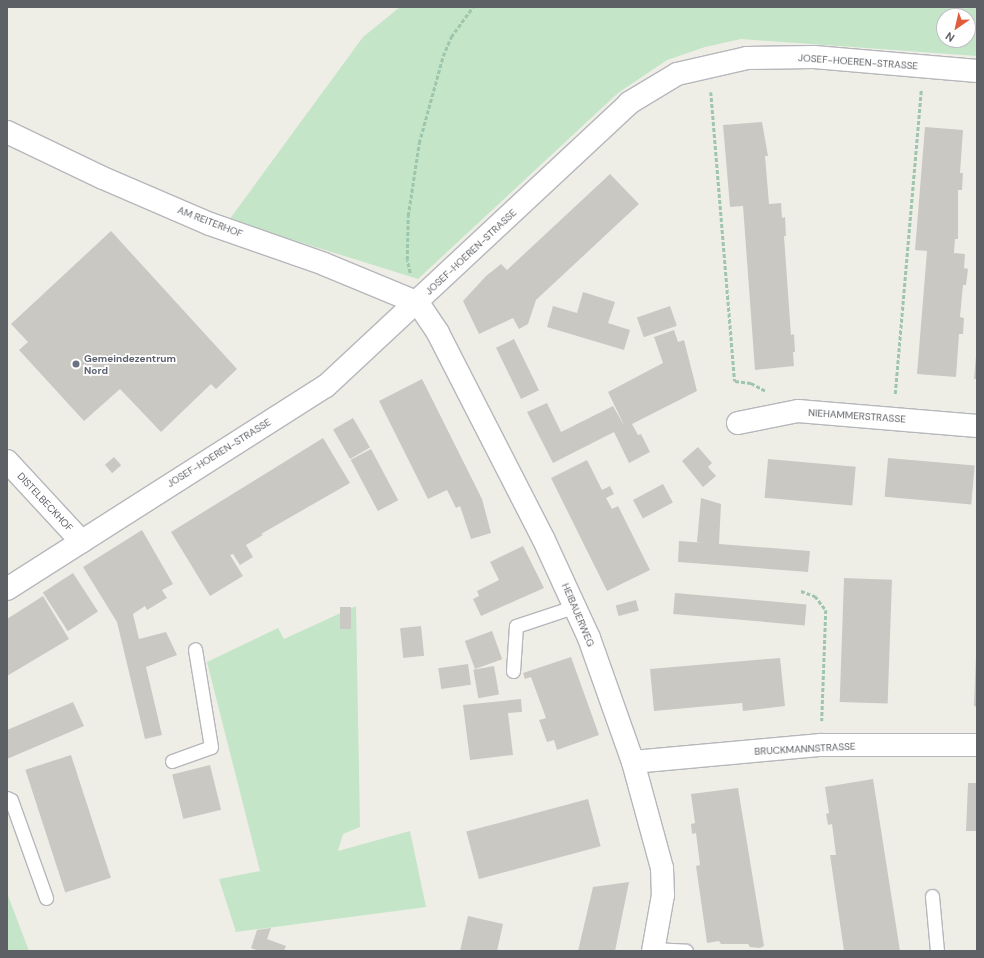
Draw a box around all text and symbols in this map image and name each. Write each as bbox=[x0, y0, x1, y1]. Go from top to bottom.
north arrow bbox=[936, 8, 976, 48]
text: N bbox=[943, 29, 957, 45]
street label: JOSEF-HOEREN-STRASSE bbox=[798, 52, 918, 72]
street label: AM REITERHOF bbox=[176, 204, 244, 240]
street label: JOSEF-HOEREN-STRASSE bbox=[423, 207, 519, 297]
place label: Gemeindezentrum Nord bbox=[84, 352, 176, 376]
marker: Gemeindezentrum Nord bbox=[71, 359, 81, 369]
street label: NIEHAMMERSTRASSE bbox=[808, 407, 906, 425]
street label: JOSEF-HOEREN-STRASSE bbox=[165, 416, 273, 490]
street label: DISTELBECKHOF bbox=[15, 470, 75, 534]
street label: HEIBAUERWEG bbox=[559, 581, 597, 649]
street label: BRUCKMANNSTRASSE bbox=[754, 740, 856, 758]

